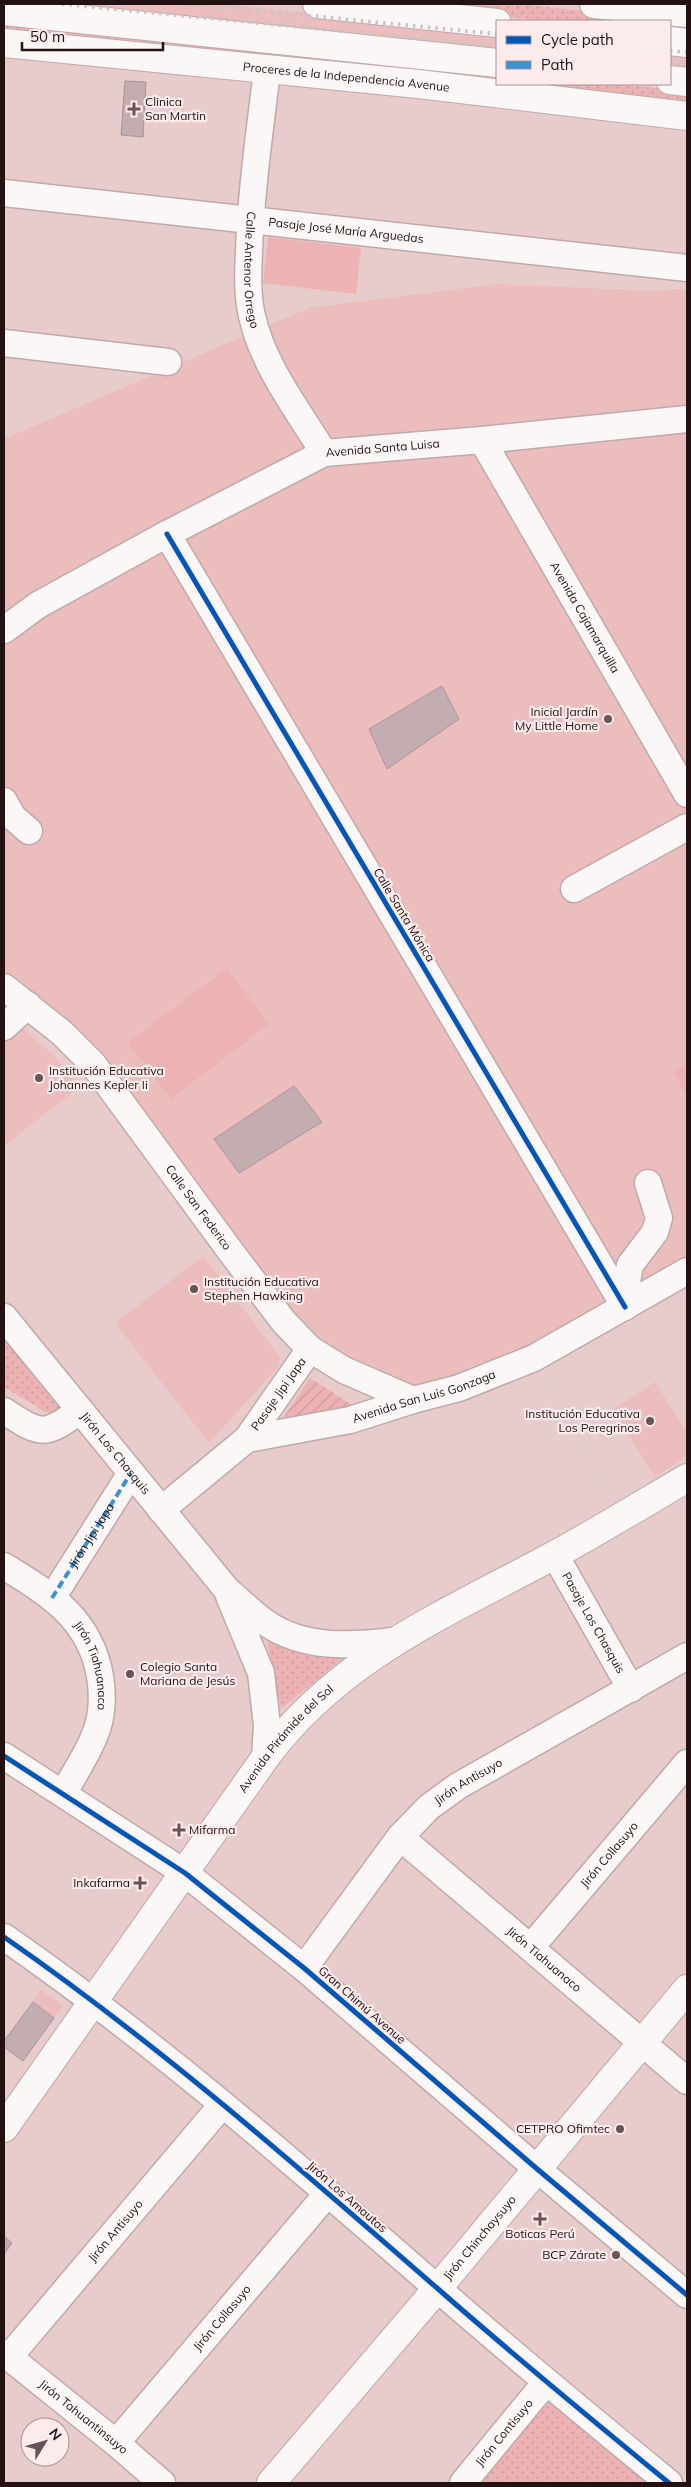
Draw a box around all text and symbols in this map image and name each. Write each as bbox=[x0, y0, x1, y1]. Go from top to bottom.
scale bar bbox=[22, 20, 164, 52]
legend bbox=[496, 20, 671, 85]
text: 50 m bbox=[30, 27, 65, 46]
text: Cycle path bbox=[541, 30, 614, 49]
text: Path bbox=[541, 55, 573, 74]
street label: Proceres de la Independencia Avenue bbox=[242, 59, 451, 95]
place label: Clinica San Martin bbox=[145, 94, 206, 123]
marker: Clinica San Martin bbox=[127, 102, 141, 116]
street label: Calle Antenor Orrego bbox=[241, 211, 263, 330]
street label: Pasaje José María Arguedas bbox=[268, 214, 424, 246]
street label: Avenida Santa Luisa bbox=[325, 436, 440, 460]
street label: Avenida Cajamarquilla bbox=[547, 559, 623, 675]
place label: Inicial Jardín My Little Home bbox=[515, 704, 598, 733]
marker: Inicial Jardín My Little Home bbox=[602, 713, 614, 725]
street label: Calle Santa Mónica bbox=[370, 865, 438, 964]
place label: Institución Educativa Johannes Kepler Ii bbox=[49, 1063, 164, 1092]
marker: Institución Educativa Johannes Kepler Ii bbox=[33, 1072, 45, 1084]
street label: Calle San Federico bbox=[163, 1162, 235, 1253]
place label: Institución Educativa Stephen Hawking bbox=[204, 1274, 319, 1303]
marker: Institución Educativa Stephen Hawking bbox=[188, 1283, 200, 1295]
street label: Pasaje Jipi Japa bbox=[247, 1354, 309, 1433]
street label: Avenida San Luis Gonzaga bbox=[350, 1366, 498, 1426]
place label: Institución Educativa Los Peregrinos bbox=[525, 1406, 640, 1435]
street label: Jirón Los Chasquis bbox=[78, 1409, 154, 1497]
marker: Institución Educativa Los Peregrinos bbox=[644, 1415, 656, 1427]
street label: Jirón Jipi Japa bbox=[65, 1500, 117, 1570]
street label: Pasaje Los Chasquis bbox=[559, 1569, 629, 1676]
street label: Jirón Tiahuanaco bbox=[71, 1617, 110, 1711]
place label: Colegio Santa Mariana de Jesús bbox=[140, 1659, 235, 1688]
marker: Colegio Santa Mariana de Jesús bbox=[124, 1668, 136, 1680]
street label: Avenida Pirámide del Sol bbox=[235, 1681, 336, 1795]
street label: Jirón Antisuyo bbox=[431, 1754, 505, 1808]
street label: Jirón Collasuyo bbox=[577, 1818, 641, 1890]
place label: Mifarma bbox=[189, 1822, 235, 1837]
marker: Mifarma bbox=[173, 1824, 185, 1836]
place label: Inkafarma bbox=[73, 1875, 130, 1890]
marker: Inkafarma bbox=[134, 1877, 146, 1889]
street label: Jirón Tiahuanaco bbox=[504, 1923, 585, 1995]
street label: Gran Chimú Avenue bbox=[316, 1963, 409, 2047]
place label: CETPRO Ofimtec bbox=[516, 2121, 610, 2136]
marker: CETPRO Ofimtec bbox=[614, 2123, 626, 2135]
street label: Jirón Los Amautas bbox=[304, 2158, 391, 2236]
street label: Jirón Chinchaysuyo bbox=[440, 2192, 519, 2283]
street label: Jirón Antisuyo bbox=[85, 2196, 146, 2265]
marker: Boticas Perú bbox=[534, 2213, 546, 2225]
place label: Boticas Perú bbox=[505, 2226, 575, 2241]
place label: BCP Zárate bbox=[542, 2247, 606, 2262]
marker: BCP Zárate bbox=[610, 2249, 622, 2261]
street label: Jirón Collasuyo bbox=[190, 2281, 254, 2354]
street label: Jirón Tahuantinsuyo bbox=[36, 2376, 131, 2457]
street label: Jirón Contisuyo bbox=[472, 2396, 536, 2469]
north arrow bbox=[20, 2417, 70, 2467]
text: N bbox=[45, 2425, 66, 2444]

